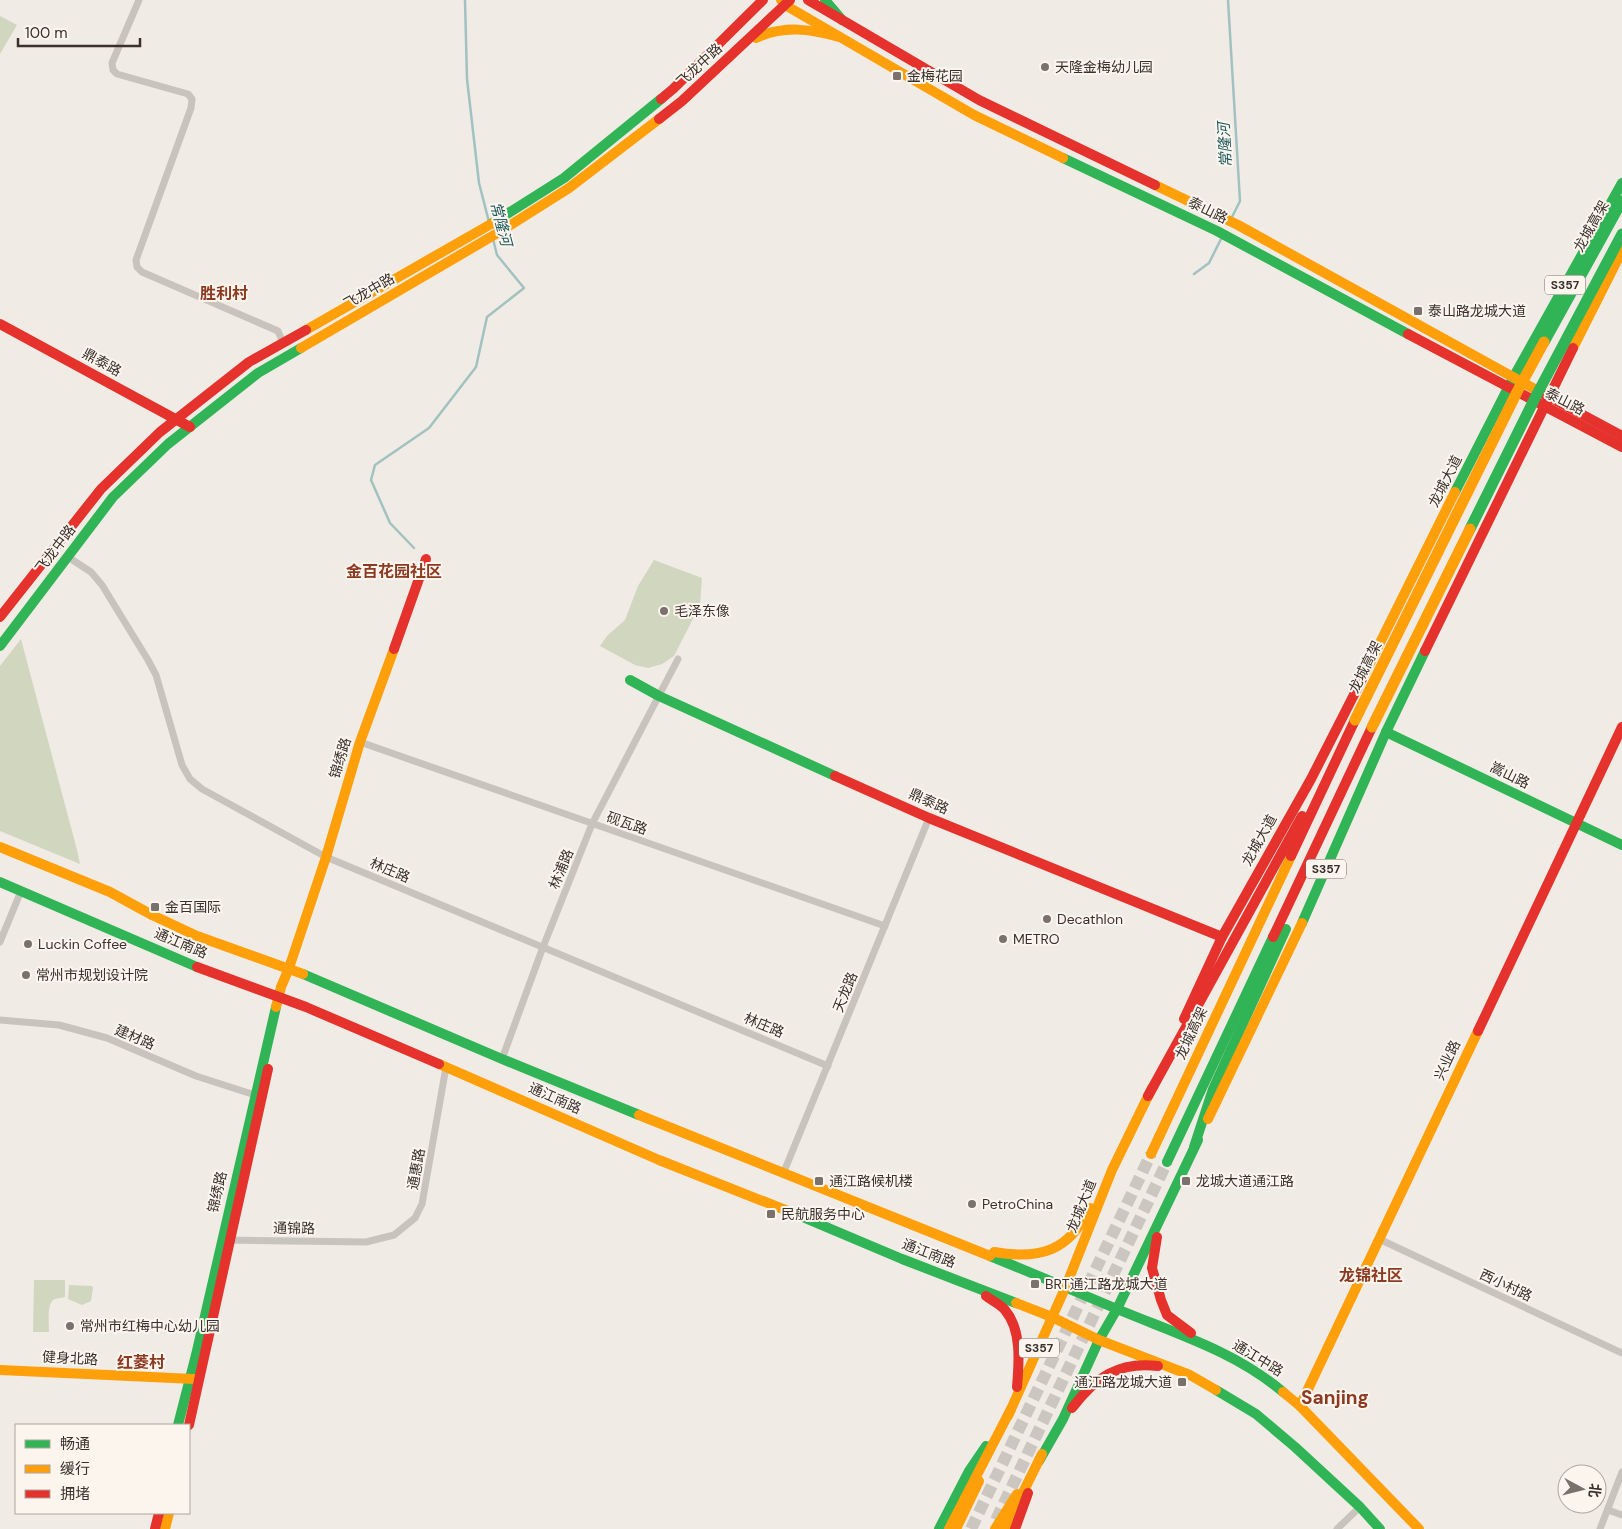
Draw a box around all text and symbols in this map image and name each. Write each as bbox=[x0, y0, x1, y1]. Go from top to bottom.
scale bar bbox=[18, 15, 140, 47]
text: 100 m bbox=[25, 23, 68, 43]
street label: 飞龙中路 bbox=[672, 39, 726, 91]
place label: 天隆金梅幼儿园 bbox=[1055, 58, 1153, 76]
marker: 天隆金梅幼儿园 bbox=[1039, 61, 1051, 73]
place label: 金梅花园 bbox=[907, 67, 963, 85]
marker: 金梅花园 bbox=[891, 70, 903, 82]
water label: 常隆河 bbox=[1214, 119, 1236, 168]
street label: 泰山路 bbox=[1185, 193, 1231, 227]
street label: 龙城高架 bbox=[1570, 197, 1612, 255]
water label: 常隆河 bbox=[486, 200, 517, 251]
street label: 飞龙中路 bbox=[340, 269, 398, 313]
road number: S357 bbox=[1545, 276, 1585, 294]
district label: 胜利村 bbox=[200, 283, 248, 304]
place label: 泰山路龙城大道 bbox=[1428, 302, 1526, 320]
marker: 泰山路龙城大道 bbox=[1412, 305, 1424, 317]
street label: 鼎泰路 bbox=[79, 344, 125, 380]
street label: 泰山路 bbox=[1542, 383, 1588, 419]
street label: 龙城大道 bbox=[1424, 452, 1466, 510]
street label: 飞龙中路 bbox=[31, 521, 79, 577]
district label: 金百花园社区 bbox=[346, 561, 442, 582]
place label: 毛泽东像 bbox=[674, 602, 730, 620]
marker: 毛泽东像 bbox=[658, 605, 670, 617]
street label: 龙城高架 bbox=[1345, 638, 1385, 696]
street label: 锦绣路 bbox=[325, 735, 355, 781]
street label: 嵩山路 bbox=[1487, 758, 1533, 792]
street label: 鼎泰路 bbox=[906, 784, 952, 818]
street label: 砚瓦路 bbox=[604, 808, 650, 838]
street label: 龙城大道 bbox=[1238, 811, 1280, 869]
street label: 林浦路 bbox=[545, 846, 577, 892]
street label: 林庄路 bbox=[367, 854, 413, 886]
road number: S357 bbox=[1306, 860, 1346, 879]
place label: 金百国际 bbox=[165, 898, 221, 916]
marker: 金百国际 bbox=[149, 901, 161, 913]
place label: Decathlon bbox=[1057, 910, 1123, 928]
marker: Decathlon bbox=[1041, 913, 1053, 925]
street label: 通江南路 bbox=[152, 924, 210, 962]
place label: METRO bbox=[1013, 930, 1060, 948]
marker: METRO bbox=[997, 933, 1009, 945]
place label: Luckin Coffee bbox=[38, 935, 127, 953]
marker: Luckin Coffee bbox=[22, 938, 34, 950]
place label: 常州市规划设计院 bbox=[36, 966, 148, 984]
marker: 常州市规划设计院 bbox=[20, 969, 32, 981]
street label: 天龙路 bbox=[829, 969, 861, 1015]
street label: 龙城高架 bbox=[1171, 1004, 1211, 1062]
street label: 林庄路 bbox=[741, 1009, 787, 1041]
street label: 建材路 bbox=[112, 1021, 158, 1053]
street label: 兴业路 bbox=[1430, 1037, 1464, 1083]
street label: 通江南路 bbox=[526, 1078, 584, 1118]
street label: 通惠路 bbox=[403, 1147, 429, 1191]
street label: 锦绣路 bbox=[204, 1170, 230, 1214]
place label: 通江路候机楼 bbox=[829, 1172, 913, 1190]
place label: 龙城大道通江路 bbox=[1196, 1172, 1294, 1190]
marker: 通江路候机楼 bbox=[813, 1175, 825, 1187]
marker: 龙城大道通江路 bbox=[1180, 1175, 1192, 1187]
street label: 龙城大道 bbox=[1062, 1177, 1100, 1235]
place label: PetroChina bbox=[982, 1195, 1053, 1213]
marker: PetroChina bbox=[966, 1198, 978, 1210]
place label: 民航服务中心 bbox=[781, 1205, 865, 1223]
marker: 民航服务中心 bbox=[765, 1208, 777, 1220]
street label: 通锦路 bbox=[273, 1219, 315, 1237]
street label: 通江南路 bbox=[900, 1235, 958, 1271]
district label: 龙锦社区 bbox=[1339, 1265, 1403, 1286]
street label: 西小村路 bbox=[1477, 1265, 1535, 1305]
place label: BRT通江路龙城大道 bbox=[1045, 1275, 1168, 1293]
marker: BRT通江路龙城大道 bbox=[1029, 1278, 1041, 1290]
place label: 常州市红梅中心幼儿园 bbox=[80, 1317, 220, 1335]
marker: 常州市红梅中心幼儿园 bbox=[64, 1320, 76, 1332]
street label: 通江中路 bbox=[1229, 1336, 1287, 1380]
road number: S357 bbox=[1019, 1339, 1059, 1358]
street label: 健身北路 bbox=[42, 1348, 98, 1368]
district label: 红菱村 bbox=[117, 1352, 165, 1373]
place label: 通江路龙城大道 bbox=[1074, 1373, 1172, 1391]
marker: 通江路龙城大道 bbox=[1176, 1376, 1188, 1388]
district label: Sanjing bbox=[1301, 1385, 1369, 1410]
legend bbox=[15, 1424, 190, 1514]
text: 畅通 bbox=[60, 1434, 90, 1454]
text: 缓行 bbox=[60, 1459, 90, 1479]
north arrow bbox=[1557, 1464, 1607, 1514]
text: 北 bbox=[1585, 1483, 1605, 1499]
text: 拥堵 bbox=[60, 1484, 90, 1504]

